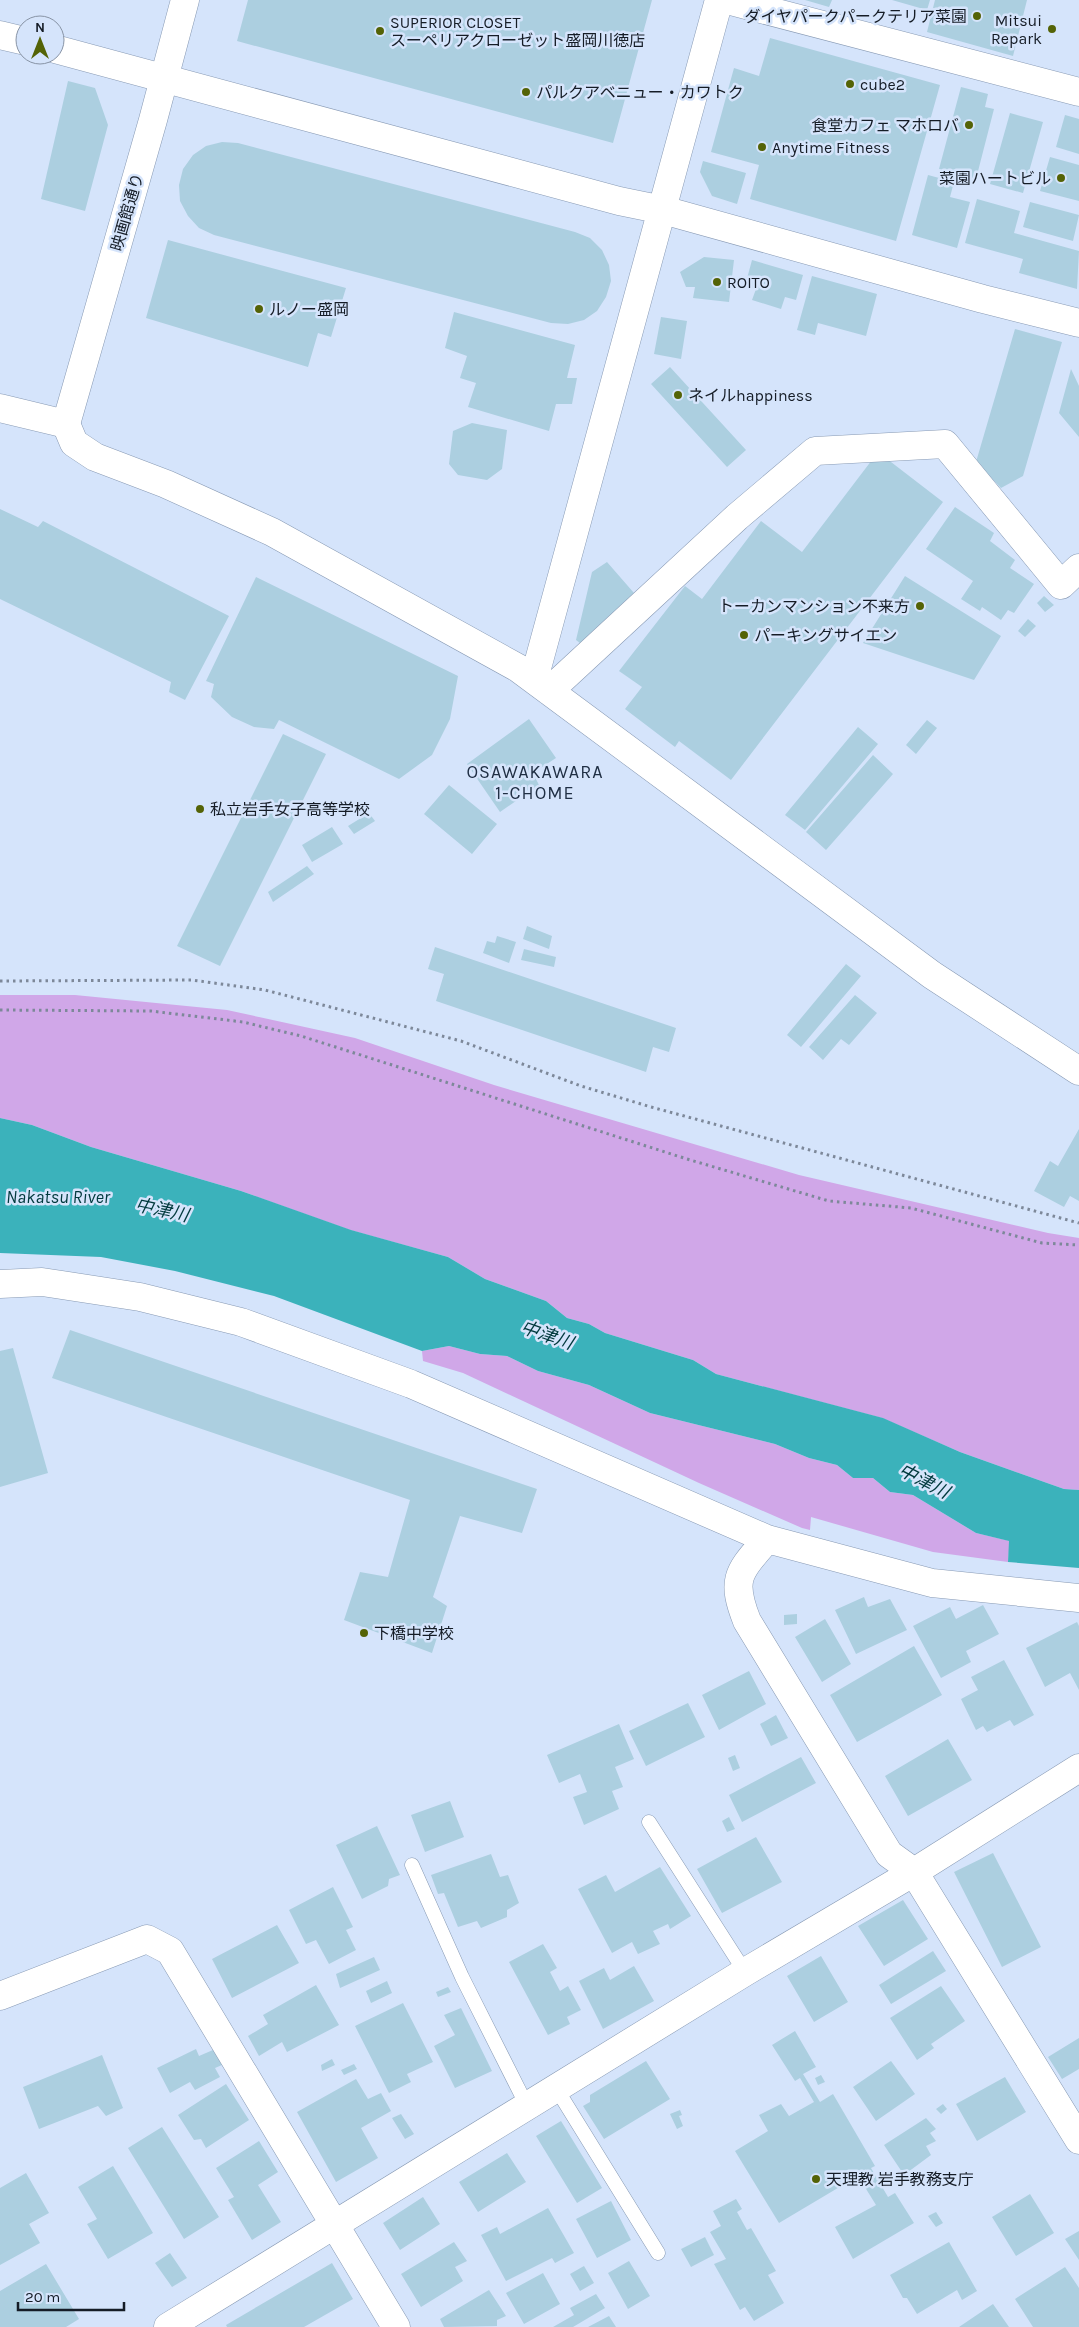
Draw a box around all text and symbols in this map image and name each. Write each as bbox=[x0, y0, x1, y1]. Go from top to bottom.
place label: ダイヤパークパークテリア菜園 bbox=[745, 7, 967, 26]
marker: ダイヤパークパークテリア菜園 bbox=[971, 10, 983, 22]
place label: Mitsui Repark bbox=[991, 11, 1042, 48]
place label: SUPERIOR CLOSET スーペリアクローゼット盛岡川徳店 bbox=[390, 13, 645, 50]
north arrow bbox=[15, 15, 65, 65]
text: N bbox=[35, 19, 45, 36]
marker: Mitsui Repark bbox=[1046, 23, 1058, 35]
marker: SUPERIOR CLOSET スーペリアクローゼット盛岡川徳店 bbox=[374, 25, 386, 37]
place label: cube2 bbox=[860, 75, 905, 94]
marker: cube2 bbox=[844, 78, 856, 90]
place label: パルクアベニュー・カワトク bbox=[536, 83, 744, 102]
marker: パルクアベニュー・カワトク bbox=[520, 86, 532, 98]
place label: 食堂カフェ マホロバ bbox=[811, 116, 959, 135]
marker: 食堂カフェ マホロバ bbox=[963, 119, 975, 131]
place label: Anytime Fitness bbox=[772, 138, 890, 157]
marker: Anytime Fitness bbox=[756, 141, 768, 153]
place label: 菜園ハートビル bbox=[939, 169, 1051, 188]
street label: 映画館通り bbox=[107, 171, 147, 253]
marker: 菜園ハートビル bbox=[1055, 172, 1067, 184]
place label: ROITO bbox=[727, 273, 770, 292]
marker: ROITO bbox=[711, 276, 723, 288]
place label: ルノー盛岡 bbox=[269, 300, 349, 319]
marker: ルノー盛岡 bbox=[253, 303, 265, 315]
place label: ネイルhappiness bbox=[688, 386, 813, 405]
marker: ネイルhappiness bbox=[672, 389, 684, 401]
place label: トーカンマンション不来方 bbox=[718, 597, 910, 616]
marker: トーカンマンション不来方 bbox=[914, 600, 926, 612]
place label: パーキングサイエン bbox=[754, 626, 897, 645]
marker: パーキングサイエン bbox=[738, 629, 750, 641]
district label: OSAWAKAWARA 1-CHOME bbox=[466, 761, 604, 804]
place label: 私立岩手女子高等学校 bbox=[210, 800, 370, 819]
marker: 私立岩手女子高等学校 bbox=[194, 803, 206, 815]
water label: Nakatsu River bbox=[6, 1186, 111, 1208]
water label: 中津川 bbox=[133, 1194, 193, 1227]
water label: 中津川 bbox=[518, 1316, 578, 1355]
water label: 中津川 bbox=[895, 1459, 955, 1504]
place label: 下橋中学校 bbox=[374, 1624, 454, 1643]
marker: 下橋中学校 bbox=[358, 1627, 370, 1639]
place label: 天理教 岩手教務支庁 bbox=[826, 2170, 974, 2189]
marker: 天理教 岩手教務支庁 bbox=[810, 2173, 822, 2185]
scale bar bbox=[18, 2280, 124, 2312]
text: 20 m bbox=[25, 2288, 60, 2306]

